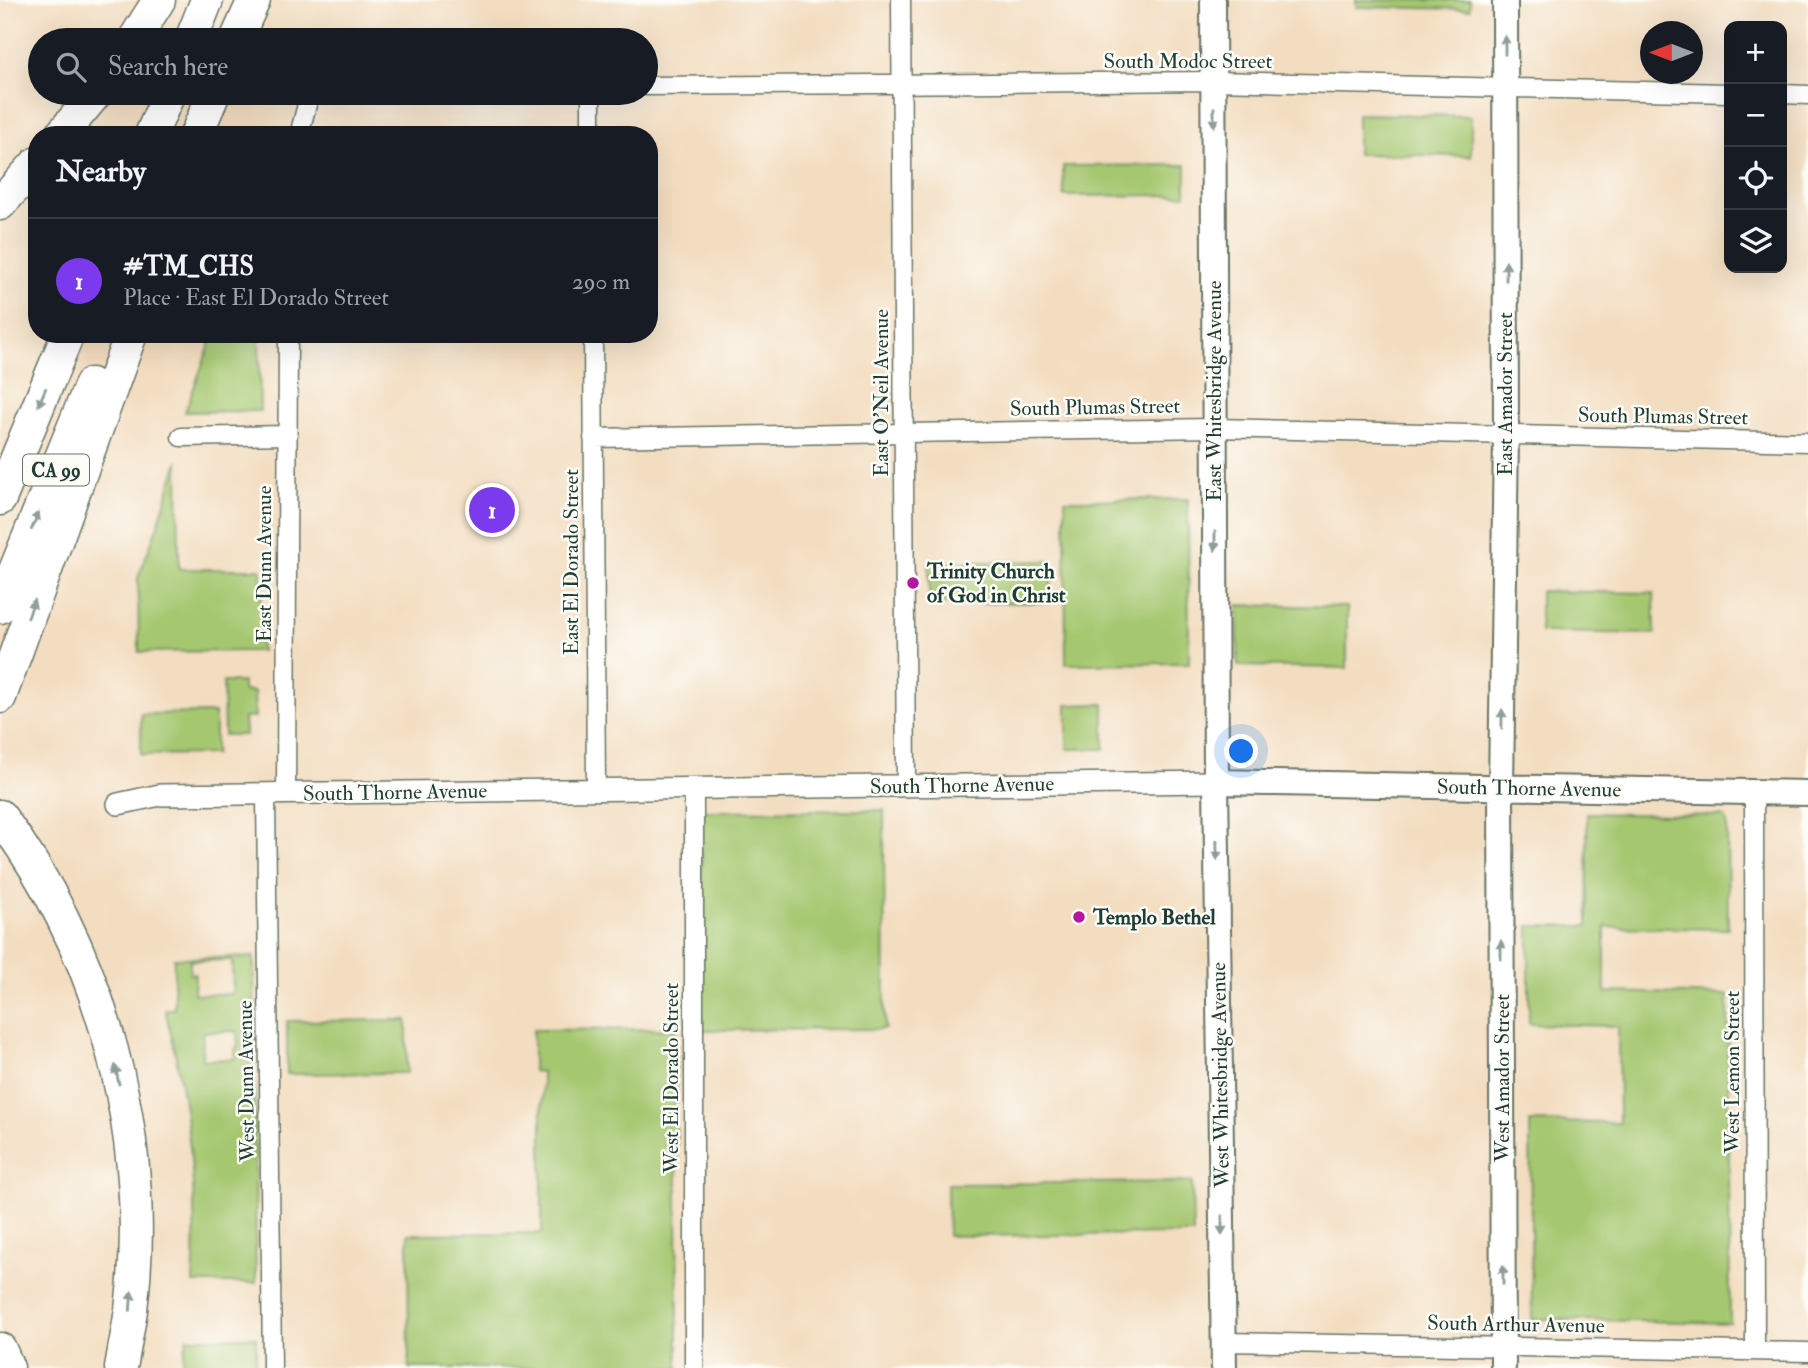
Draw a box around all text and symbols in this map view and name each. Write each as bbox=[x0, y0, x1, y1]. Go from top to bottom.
north arrow bbox=[1640, 21, 1703, 84]
map controls bbox=[1724, 21, 1787, 273]
button: + bbox=[1724, 21, 1787, 84]
search box bbox=[28, 28, 658, 105]
one-way arrow bbox=[1499, 33, 1511, 55]
icon: search bbox=[52, 48, 90, 86]
street label: South Modoc Street bbox=[1104, 48, 1273, 75]
text: Search here bbox=[108, 51, 228, 83]
button: − bbox=[1724, 84, 1787, 147]
one-way arrow bbox=[1208, 106, 1220, 128]
button: locate bbox=[1724, 147, 1787, 210]
text: Nearby bbox=[56, 153, 146, 190]
button: layers bbox=[1724, 210, 1787, 273]
text: #TM_CHS bbox=[123, 251, 254, 283]
one-way arrow bbox=[1500, 260, 1512, 282]
text: 1 bbox=[75, 267, 83, 296]
text: 290 m bbox=[572, 267, 630, 296]
street label: East Whitesbridge Avenue bbox=[1201, 280, 1228, 502]
text: Place · East El Dorado Street bbox=[123, 283, 389, 312]
street label: East O'Neil Avenue bbox=[868, 309, 895, 477]
street label: East Amador Street bbox=[1492, 312, 1519, 476]
one-way arrow bbox=[37, 387, 48, 408]
street label: South Plumas Street bbox=[1010, 393, 1181, 422]
street label: South Plumas Street bbox=[1578, 402, 1749, 431]
road number: CA 99 bbox=[23, 454, 89, 485]
street label: East El Dorado Street bbox=[558, 469, 585, 655]
pin: 1 bbox=[469, 484, 515, 536]
street label: East Dunn Avenue bbox=[251, 485, 278, 643]
one-way arrow bbox=[30, 510, 41, 531]
one-way arrow bbox=[1209, 530, 1221, 552]
place label: Trinity Church of God in Christ bbox=[926, 558, 1066, 609]
marker: Trinity Church of God in Christ bbox=[905, 575, 921, 591]
one-way arrow bbox=[26, 599, 37, 620]
one-way arrow bbox=[1496, 708, 1507, 730]
your location bbox=[1224, 734, 1258, 768]
street label: South Thorne Avenue bbox=[870, 770, 1055, 801]
street label: South Thorne Avenue bbox=[1437, 773, 1622, 804]
street label: South Thorne Avenue bbox=[303, 777, 488, 808]
one-way arrow bbox=[1212, 839, 1223, 861]
place label: Templo Bethel bbox=[1092, 904, 1216, 931]
marker: Templo Bethel bbox=[1071, 909, 1087, 925]
one-way arrow bbox=[1495, 939, 1507, 961]
street label: West Whitesbridge Avenue bbox=[1205, 962, 1236, 1189]
street label: West El Dorado Street bbox=[658, 982, 685, 1174]
street label: West Lemon Street bbox=[1719, 990, 1746, 1154]
street label: West Amador Street bbox=[1489, 994, 1516, 1163]
street label: West Dunn Avenue bbox=[232, 1000, 261, 1163]
one-way arrow bbox=[111, 1064, 122, 1086]
one-way arrow bbox=[1216, 1214, 1228, 1236]
one-way arrow bbox=[1497, 1264, 1509, 1286]
one-way arrow bbox=[126, 1289, 137, 1311]
street label: South Arthur Avenue bbox=[1427, 1309, 1605, 1340]

